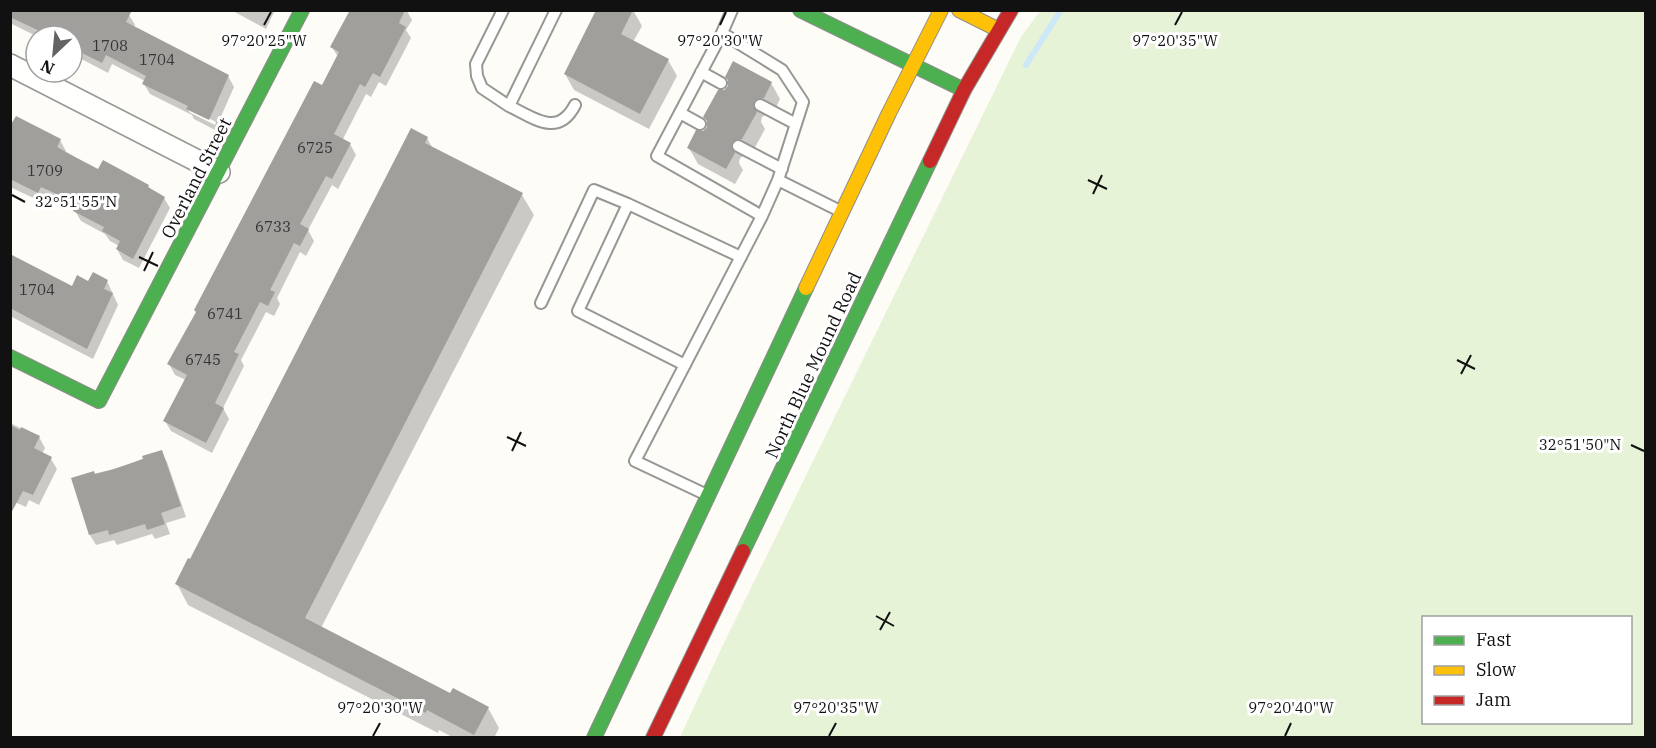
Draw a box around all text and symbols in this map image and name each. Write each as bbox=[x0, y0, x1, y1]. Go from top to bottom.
north arrow bbox=[24, 24, 84, 84]
text: 97°20'25"W bbox=[221, 31, 307, 50]
text: 97°20'30"W bbox=[677, 31, 763, 50]
text: 97°20'35"W bbox=[1132, 31, 1218, 50]
house number: 1708 bbox=[92, 36, 128, 55]
house number: 1704 bbox=[139, 50, 175, 69]
text: N bbox=[37, 56, 57, 79]
street label: Overland Street bbox=[156, 114, 236, 242]
house number: 6725 bbox=[297, 138, 333, 157]
house number: 1709 bbox=[27, 161, 63, 180]
text: 32°51'55"N bbox=[35, 192, 117, 211]
house number: 6733 bbox=[255, 217, 291, 236]
street label: North Blue Mound Road bbox=[760, 268, 866, 462]
house number: 1704 bbox=[19, 280, 55, 299]
house number: 6741 bbox=[207, 304, 243, 323]
house number: 6745 bbox=[185, 350, 221, 369]
text: 32°51'50"N bbox=[1539, 435, 1621, 454]
legend bbox=[1422, 616, 1632, 724]
text: Fast bbox=[1476, 628, 1511, 651]
text: Slow bbox=[1476, 658, 1516, 681]
text: Jam bbox=[1476, 688, 1511, 711]
text: 97°20'30"W bbox=[337, 698, 423, 717]
text: 97°20'35"W bbox=[793, 698, 879, 717]
text: 97°20'40"W bbox=[1248, 698, 1334, 717]

